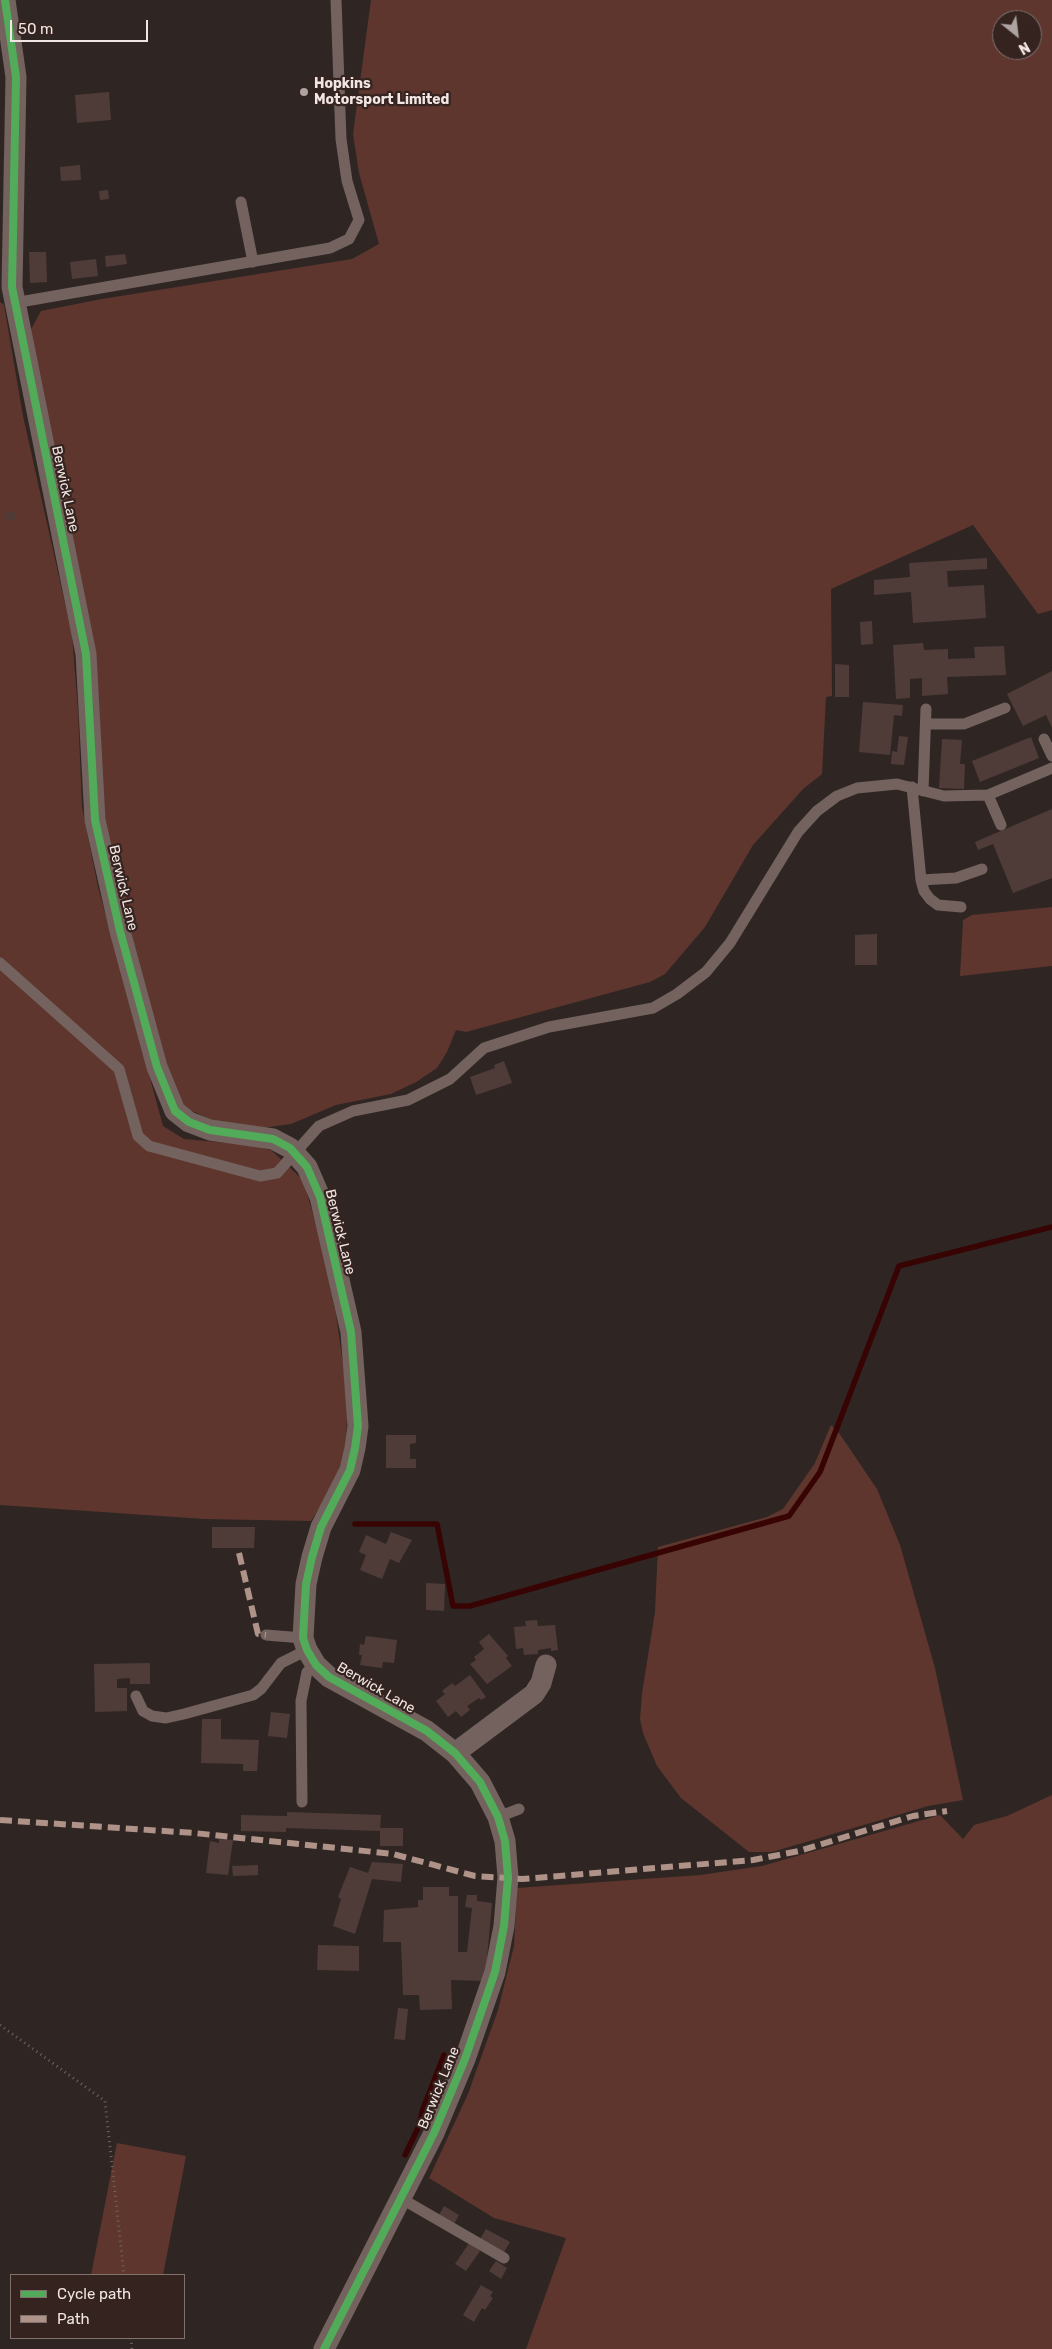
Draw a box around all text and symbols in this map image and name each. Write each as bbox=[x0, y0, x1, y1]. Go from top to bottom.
scale bar bbox=[12, 10, 150, 42]
north arrow bbox=[992, 10, 1042, 60]
text: 50 m bbox=[18, 20, 53, 38]
text: N bbox=[1016, 38, 1033, 58]
place label: Hopkins Motorsport Limited bbox=[314, 76, 449, 108]
marker: Hopkins Motorsport Limited bbox=[298, 86, 310, 98]
street label: Berwick Lane bbox=[48, 444, 82, 534]
street label: Berwick Lane bbox=[105, 844, 141, 932]
street label: Berwick Lane bbox=[321, 1188, 359, 1276]
street label: Berwick Lane bbox=[334, 1659, 418, 1717]
street label: Berwick Lane bbox=[415, 2044, 463, 2132]
legend bbox=[10, 2274, 185, 2339]
text: Cycle path bbox=[57, 2285, 131, 2303]
text: Path bbox=[57, 2310, 90, 2328]

